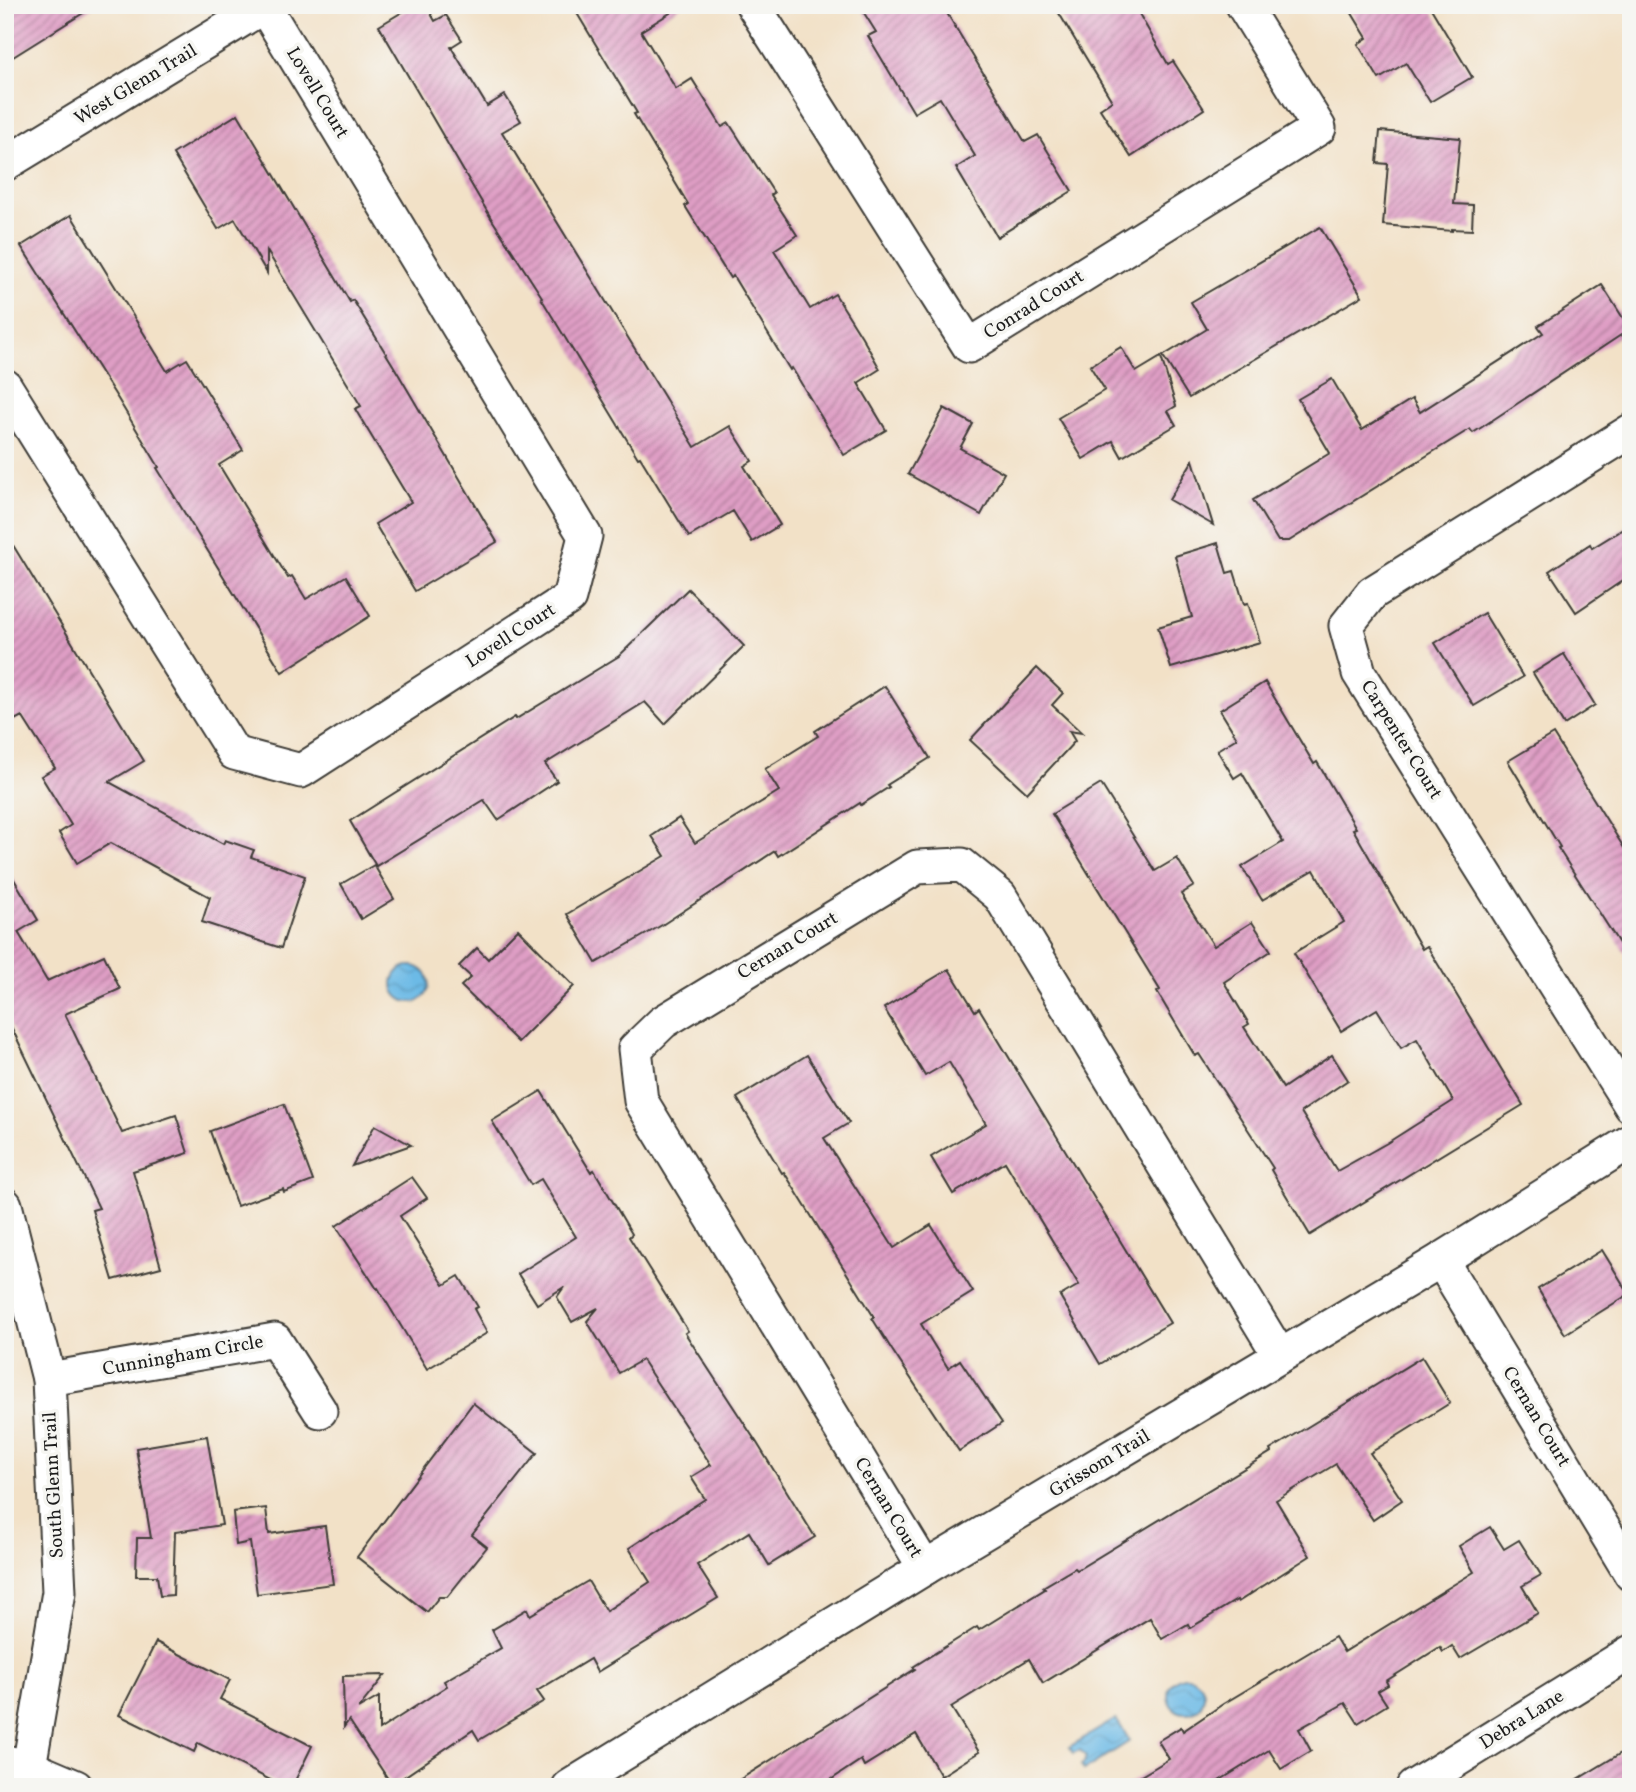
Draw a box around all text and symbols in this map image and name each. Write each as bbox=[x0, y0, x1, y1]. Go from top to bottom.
street label: West Glenn Trail bbox=[70, 38, 202, 132]
street label: Lovell Court bbox=[279, 42, 355, 144]
street label: Conrad Court bbox=[979, 264, 1089, 346]
street label: Lovell Court bbox=[461, 597, 561, 675]
street label: Carpenter Court bbox=[1354, 675, 1448, 805]
street label: Cernan Court bbox=[733, 906, 843, 986]
street label: Cunningham Circle bbox=[101, 1329, 265, 1383]
street label: Cernan Court bbox=[1496, 1362, 1576, 1472]
street label: South Glenn Trail bbox=[37, 1411, 71, 1559]
street label: Grissom Trail bbox=[1045, 1424, 1155, 1504]
street label: Cernan Court bbox=[848, 1453, 928, 1563]
street label: Debra Lane bbox=[1475, 1684, 1569, 1756]

